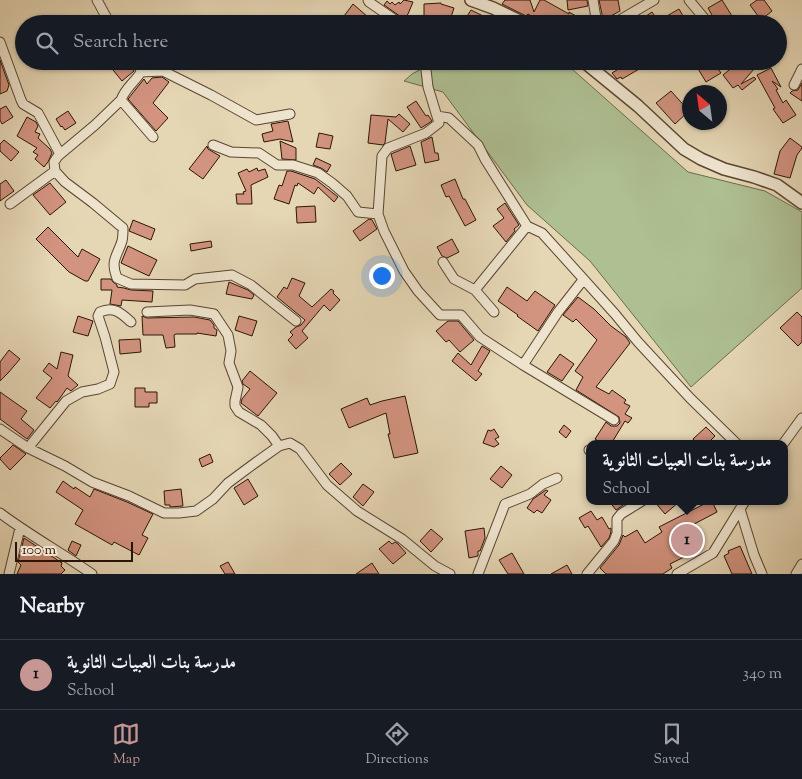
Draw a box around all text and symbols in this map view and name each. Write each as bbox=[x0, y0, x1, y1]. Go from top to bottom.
search box bbox=[15, 15, 787, 70]
icon: search bbox=[33, 29, 61, 57]
text: Search here bbox=[73, 29, 168, 56]
north arrow bbox=[682, 85, 727, 130]
your location bbox=[369, 263, 395, 289]
popup bbox=[586, 440, 788, 505]
text: مدرسة بنات العبيات الثانوية bbox=[602, 448, 772, 475]
text: School bbox=[602, 478, 650, 501]
pin: 1 bbox=[671, 521, 703, 559]
scale bar bbox=[15, 539, 132, 562]
text: 100 m bbox=[22, 541, 56, 561]
text: Nearby bbox=[20, 592, 85, 622]
text: مدرسة بنات العبيات الثانوية bbox=[67, 650, 236, 677]
text: 1 bbox=[33, 663, 39, 686]
text: 340 m bbox=[743, 663, 782, 686]
text: School bbox=[67, 680, 115, 703]
tab: Map bbox=[112, 720, 140, 770]
tab: Directions bbox=[365, 720, 429, 770]
tab: Saved bbox=[654, 720, 689, 770]

